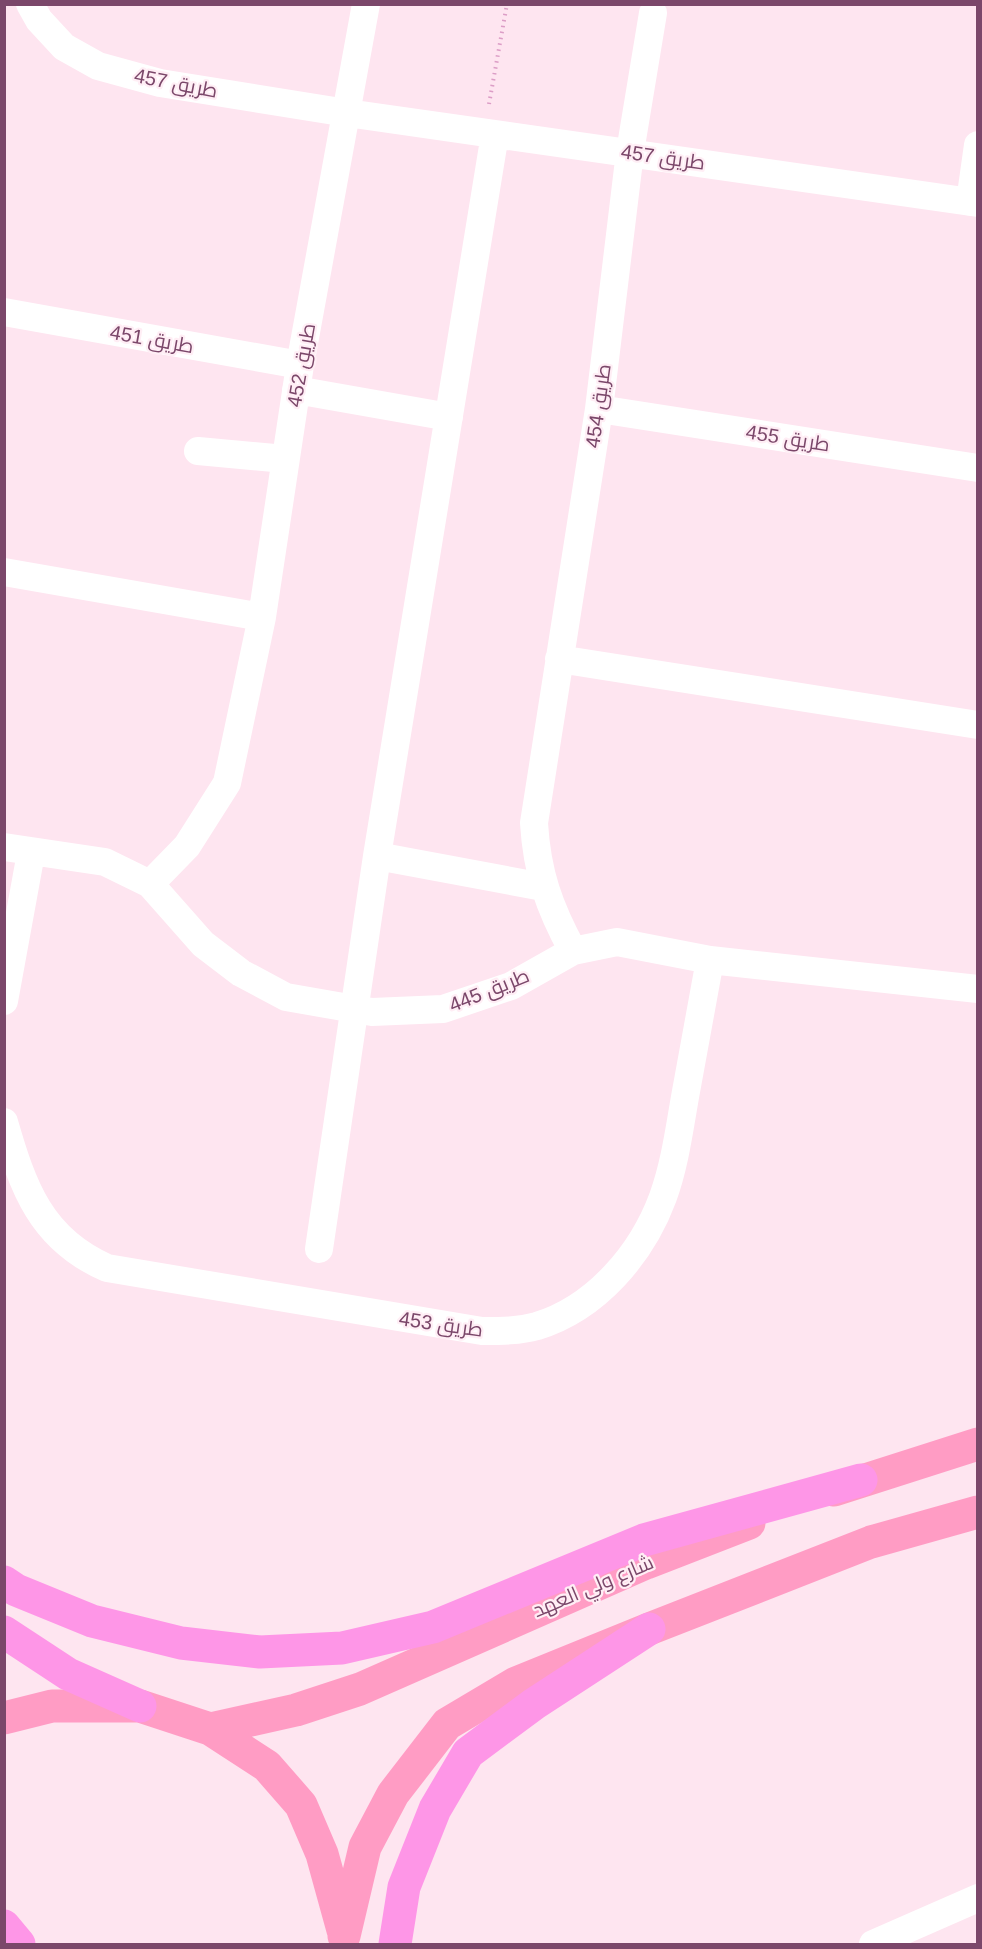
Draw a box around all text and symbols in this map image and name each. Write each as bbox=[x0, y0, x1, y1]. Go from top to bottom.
street label: طريق 457 bbox=[132, 64, 220, 104]
street label: طريق 457 bbox=[619, 140, 706, 176]
street label: طريق 451 bbox=[108, 321, 196, 359]
street label: طريق 452 bbox=[283, 321, 321, 409]
street label: طريق 454 bbox=[581, 363, 617, 450]
street label: طريق 455 bbox=[744, 421, 832, 457]
street label: طريق 445 bbox=[446, 964, 533, 1018]
street label: طريق 453 bbox=[397, 1307, 484, 1343]
street label: شارع ولي العهد bbox=[529, 1551, 658, 1626]

